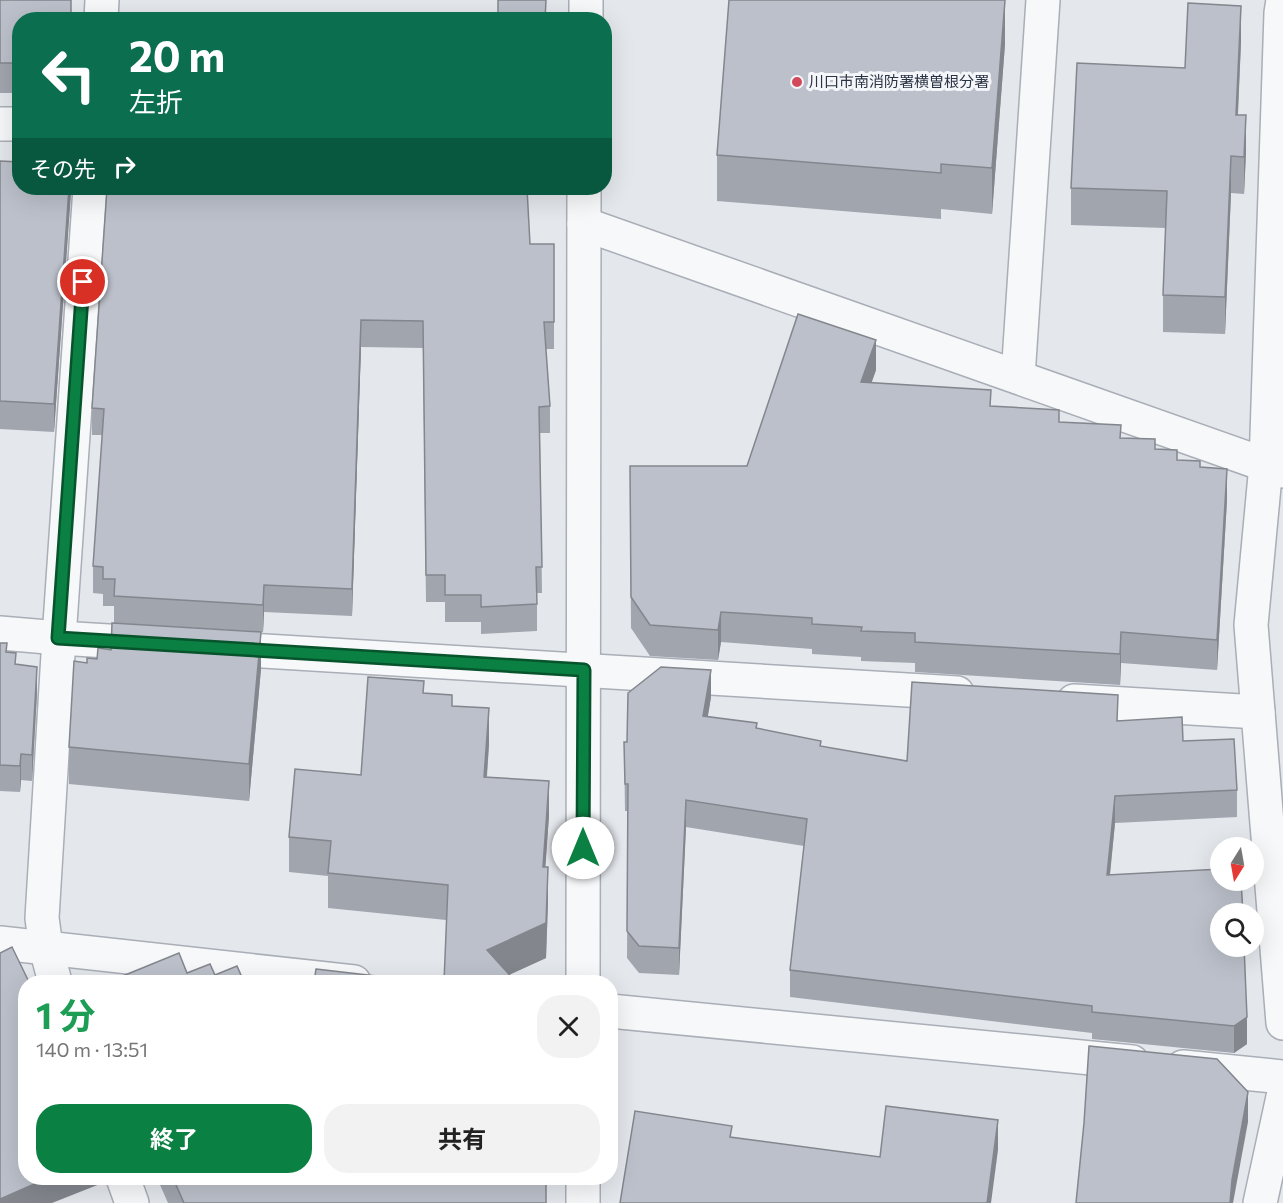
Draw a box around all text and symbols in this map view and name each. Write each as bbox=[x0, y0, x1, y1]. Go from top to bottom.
text: 20 m bbox=[129, 29, 225, 81]
icon: left bbox=[30, 36, 108, 114]
place label: 川口市南消防署横曽根分署 bbox=[809, 72, 989, 90]
marker: 川口市南消防署横曽根分署 bbox=[790, 75, 804, 89]
text: 左折 bbox=[129, 85, 183, 118]
icon: right bbox=[108, 150, 141, 183]
text: その先 bbox=[30, 155, 96, 182]
pin bbox=[57, 256, 108, 307]
icon: arrive bbox=[66, 265, 99, 298]
position arrow bbox=[551, 816, 615, 880]
north arrow bbox=[1210, 837, 1264, 891]
map controls bbox=[1210, 837, 1264, 957]
button: search bbox=[1210, 903, 1264, 957]
text: 1 分 bbox=[36, 992, 95, 1036]
button: close bbox=[537, 995, 600, 1058]
text: 140 m · 13:51 bbox=[36, 1037, 148, 1061]
button: 終了 bbox=[36, 1104, 312, 1173]
button: 共有 bbox=[324, 1104, 600, 1173]

